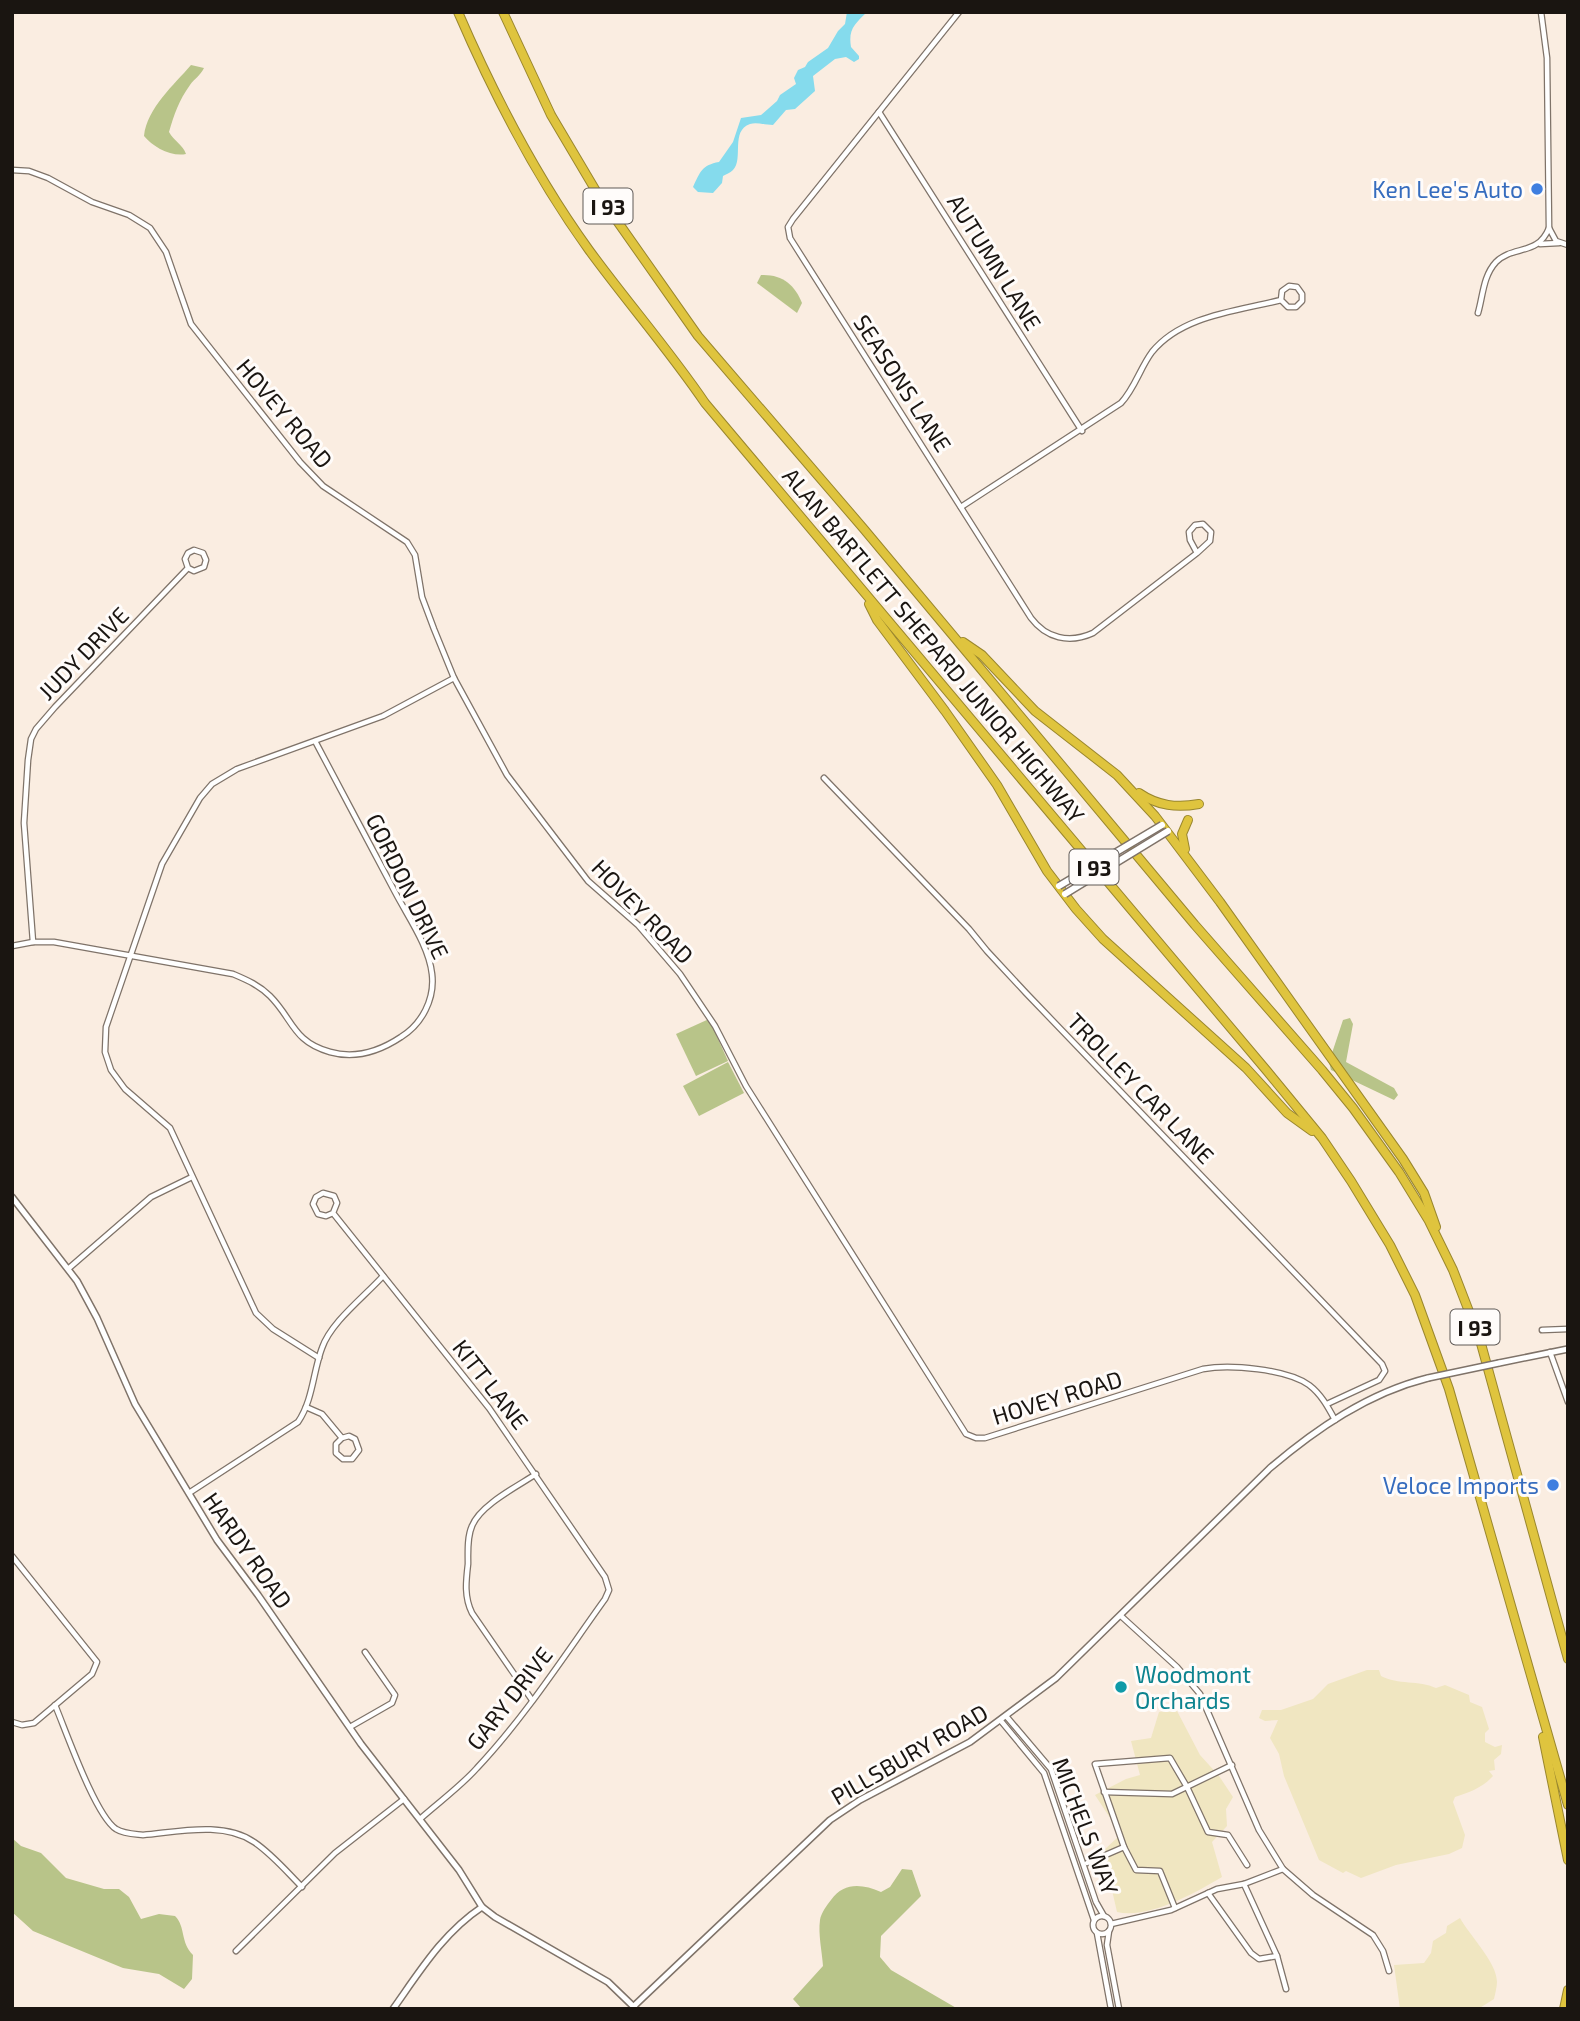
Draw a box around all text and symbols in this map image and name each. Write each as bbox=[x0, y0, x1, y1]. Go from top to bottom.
place label: Ken Lee's Auto bbox=[1372, 175, 1523, 203]
marker: Ken Lee's Auto bbox=[1529, 181, 1545, 197]
road number: I 93 bbox=[584, 188, 632, 224]
street label: AUTUMN LANE bbox=[942, 189, 1048, 335]
street label: SEASONS LANE bbox=[848, 309, 958, 457]
street label: HOVEY ROAD bbox=[231, 353, 339, 473]
street label: ALAN BARTLETT SHEPARD JUNIOR HIGHWAY bbox=[777, 462, 1091, 828]
street label: JUDY DRIVE bbox=[32, 601, 134, 705]
street label: GORDON DRIVE bbox=[361, 809, 455, 963]
road number: I 93 bbox=[1070, 850, 1118, 884]
street label: HOVEY ROAD bbox=[586, 853, 700, 969]
street label: TROLLEY CAR LANE bbox=[1062, 1007, 1220, 1169]
road number: I 93 bbox=[1450, 1310, 1500, 1344]
street label: KITT LANE bbox=[447, 1334, 535, 1434]
street label: HOVEY ROAD bbox=[989, 1364, 1125, 1430]
place label: Veloce Imports bbox=[1383, 1471, 1539, 1499]
marker: Veloce Imports bbox=[1545, 1477, 1561, 1493]
street label: HARDY ROAD bbox=[198, 1486, 298, 1614]
street label: GARY DRIVE bbox=[460, 1641, 558, 1755]
place label: Woodmont Orchards bbox=[1135, 1660, 1251, 1714]
marker: Woodmont Orchards bbox=[1113, 1679, 1129, 1695]
street label: PILLSBURY ROAD bbox=[826, 1698, 992, 1810]
street label: MICHELS WAY bbox=[1047, 1754, 1125, 1898]

